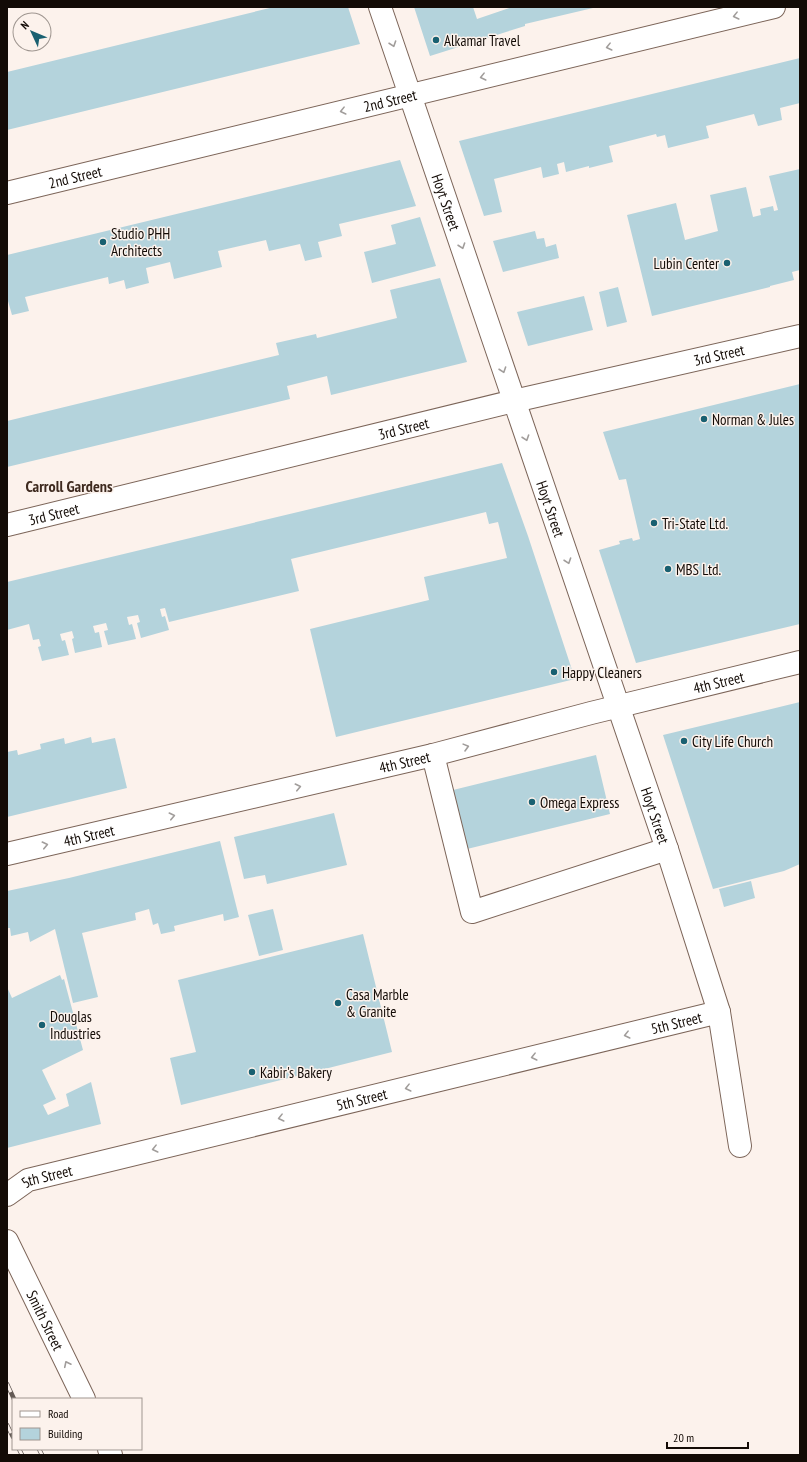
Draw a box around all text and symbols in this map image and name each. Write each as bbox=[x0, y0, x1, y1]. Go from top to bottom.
north arrow bbox=[12, 12, 52, 52]
one-way arrow bbox=[732, 12, 739, 20]
text: N bbox=[18, 18, 32, 32]
place label: Alkamar Travel bbox=[444, 31, 521, 50]
marker: Alkamar Travel bbox=[431, 35, 441, 45]
one-way arrow bbox=[388, 40, 397, 47]
one-way arrow bbox=[606, 42, 612, 50]
one-way arrow bbox=[480, 73, 486, 81]
street label: 2nd Street bbox=[361, 85, 418, 116]
one-way arrow bbox=[340, 107, 346, 115]
street label: 2nd Street bbox=[46, 161, 104, 192]
street label: Hoyt Street bbox=[428, 171, 465, 233]
place label: Studio PHH Architects bbox=[111, 224, 170, 260]
marker: Studio PHH Architects bbox=[98, 237, 108, 247]
one-way arrow bbox=[457, 243, 465, 250]
place label: Lubin Center bbox=[653, 254, 720, 273]
marker: Lubin Center bbox=[722, 258, 732, 268]
street label: 3rd Street bbox=[692, 339, 746, 369]
one-way arrow bbox=[499, 366, 507, 373]
place label: Norman & Jules bbox=[712, 410, 794, 429]
street label: 3rd Street bbox=[376, 413, 431, 443]
marker: Norman & Jules bbox=[699, 414, 709, 424]
one-way arrow bbox=[522, 434, 530, 441]
district label: Carroll Gardens bbox=[25, 476, 113, 496]
street label: Hoyt Street bbox=[533, 478, 569, 539]
street label: 3rd Street bbox=[26, 498, 81, 529]
place label: Tri-State Ltd. bbox=[662, 514, 728, 533]
marker: Tri-State Ltd. bbox=[649, 518, 659, 528]
one-way arrow bbox=[563, 557, 572, 564]
place label: MBS Ltd. bbox=[676, 560, 722, 579]
marker: MBS Ltd. bbox=[663, 564, 673, 574]
place label: Happy Cleaners bbox=[562, 663, 642, 682]
marker: Happy Cleaners bbox=[549, 667, 559, 677]
street label: 4th Street bbox=[691, 667, 746, 697]
place label: City Life Church bbox=[692, 732, 773, 751]
marker: City Life Church bbox=[679, 736, 689, 746]
one-way arrow bbox=[462, 743, 469, 751]
street label: 4th Street bbox=[377, 747, 432, 777]
one-way arrow bbox=[295, 783, 301, 791]
street label: Hoyt Street bbox=[637, 785, 674, 846]
place label: Omega Express bbox=[540, 793, 619, 812]
marker: Omega Express bbox=[527, 797, 537, 807]
one-way arrow bbox=[168, 812, 175, 821]
street label: 4th Street bbox=[61, 820, 116, 850]
one-way arrow bbox=[42, 842, 48, 850]
place label: Casa Marble & Granite bbox=[346, 985, 409, 1021]
marker: Casa Marble & Granite bbox=[333, 998, 343, 1008]
place label: Douglas Industries bbox=[50, 1007, 101, 1043]
street label: 5th Street bbox=[649, 1007, 704, 1038]
marker: Douglas Industries bbox=[37, 1020, 47, 1030]
one-way arrow bbox=[624, 1030, 630, 1038]
one-way arrow bbox=[531, 1053, 537, 1061]
place label: Kabir's Bakery bbox=[260, 1063, 332, 1082]
marker: Kabir's Bakery bbox=[247, 1067, 257, 1077]
one-way arrow bbox=[404, 1083, 411, 1092]
street label: 5th Street bbox=[334, 1084, 389, 1114]
one-way arrow bbox=[278, 1114, 284, 1122]
one-way arrow bbox=[152, 1144, 159, 1153]
street label: 5th Street bbox=[17, 1160, 74, 1192]
street label: Smith Street bbox=[23, 1287, 68, 1353]
one-way arrow bbox=[64, 1361, 72, 1368]
legend bbox=[12, 1398, 142, 1450]
text: Road bbox=[48, 1406, 68, 1421]
scale bar bbox=[667, 1424, 748, 1450]
text: Building bbox=[48, 1426, 83, 1441]
text: 20 m bbox=[673, 1430, 694, 1445]

